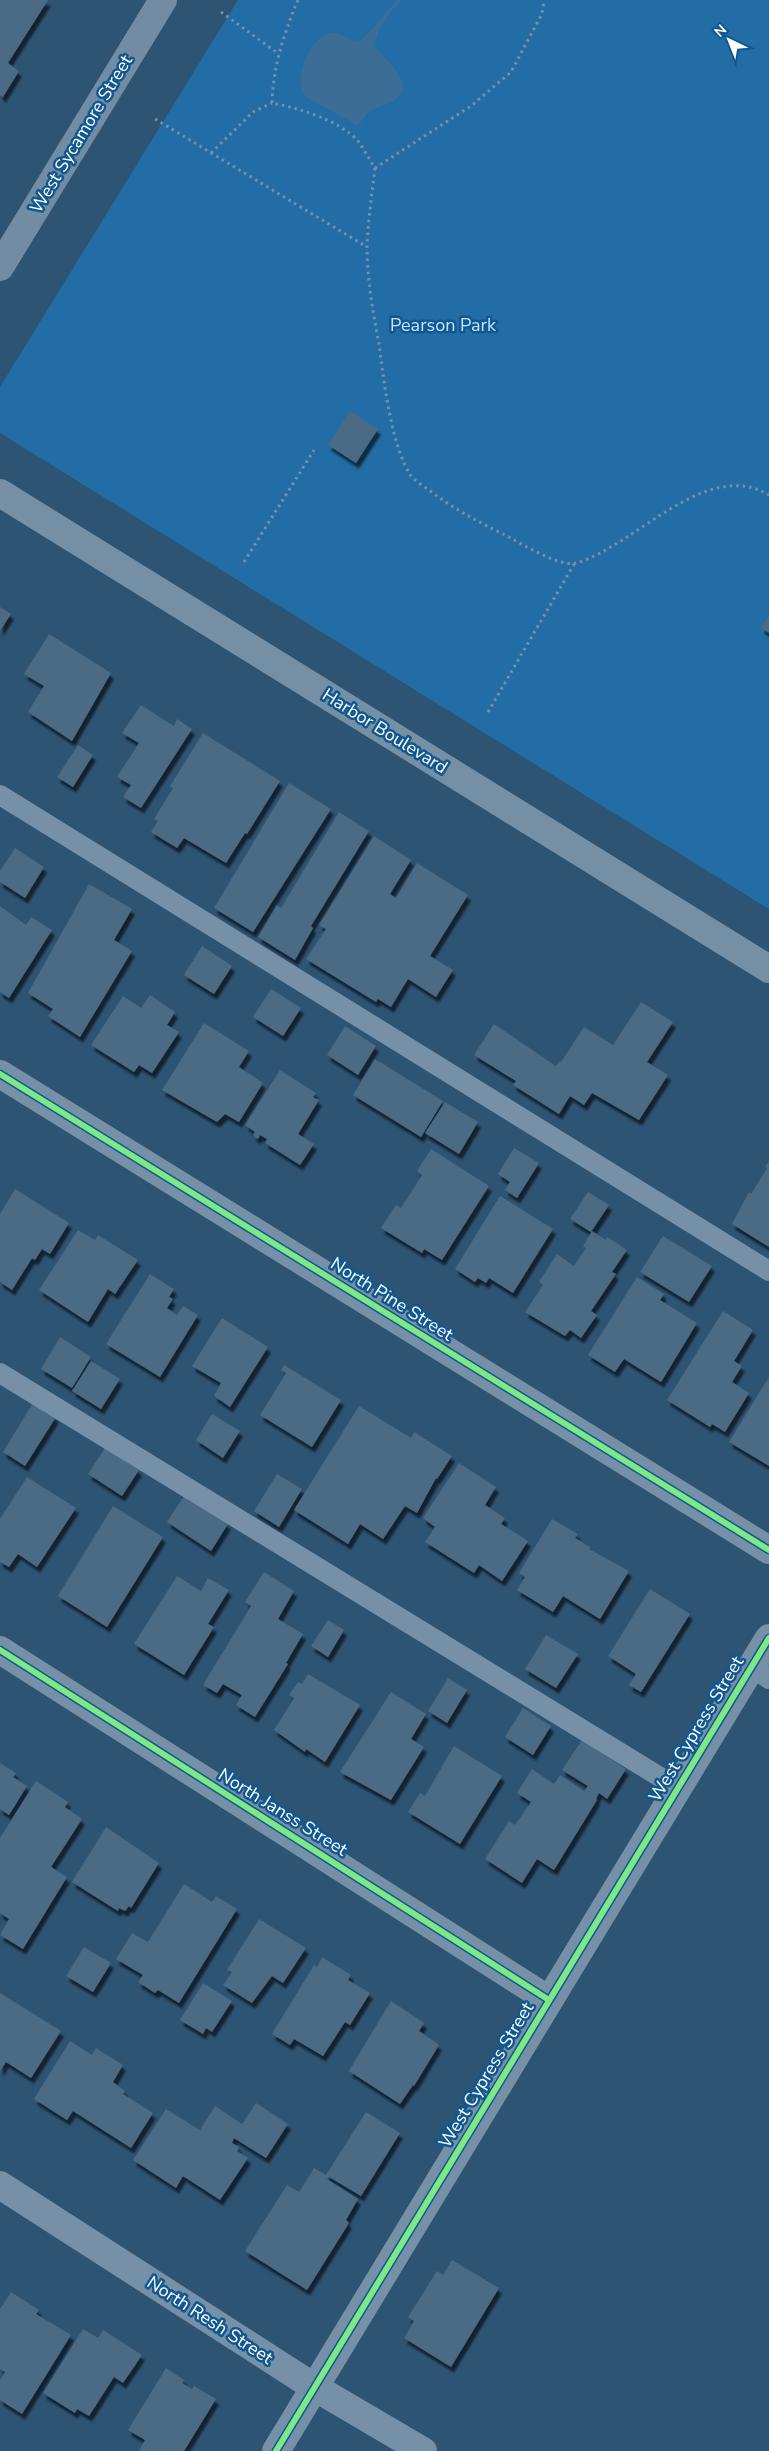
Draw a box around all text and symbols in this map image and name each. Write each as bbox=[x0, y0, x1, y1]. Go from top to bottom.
north arrow bbox=[704, 15, 754, 65]
text: N bbox=[710, 20, 731, 41]
street label: West Sycamore Street bbox=[24, 50, 138, 218]
park label: Pearson Park bbox=[390, 313, 497, 337]
street label: Harbor Boulevard bbox=[318, 683, 452, 779]
street label: North Pine Street bbox=[326, 1252, 459, 1347]
street label: West Cypress Street bbox=[643, 1651, 749, 1806]
street label: North Janss Street bbox=[214, 1763, 353, 1862]
street label: West Cypress Street bbox=[433, 1997, 539, 2152]
street label: North Resh Street bbox=[142, 2270, 278, 2370]

